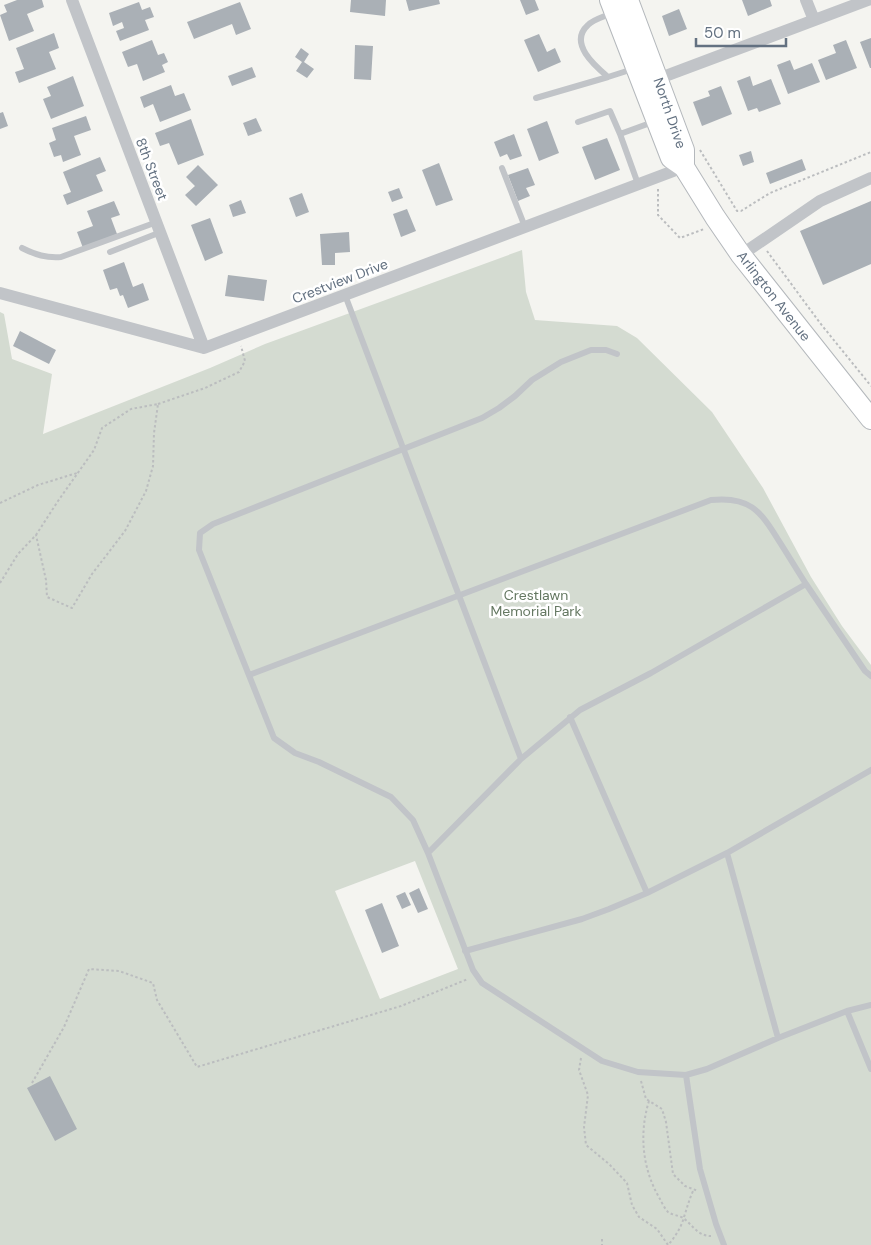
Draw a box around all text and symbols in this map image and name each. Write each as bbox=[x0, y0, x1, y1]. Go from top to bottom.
scale bar bbox=[696, 15, 786, 47]
text: 50 m bbox=[704, 23, 741, 43]
street label: North Drive bbox=[650, 75, 690, 151]
street label: 8th Street bbox=[132, 135, 172, 203]
street label: Arlington Avenue bbox=[733, 247, 815, 345]
street label: Crestview Drive bbox=[290, 254, 390, 308]
park label: Crestlawn Memorial Park bbox=[490, 586, 582, 620]

